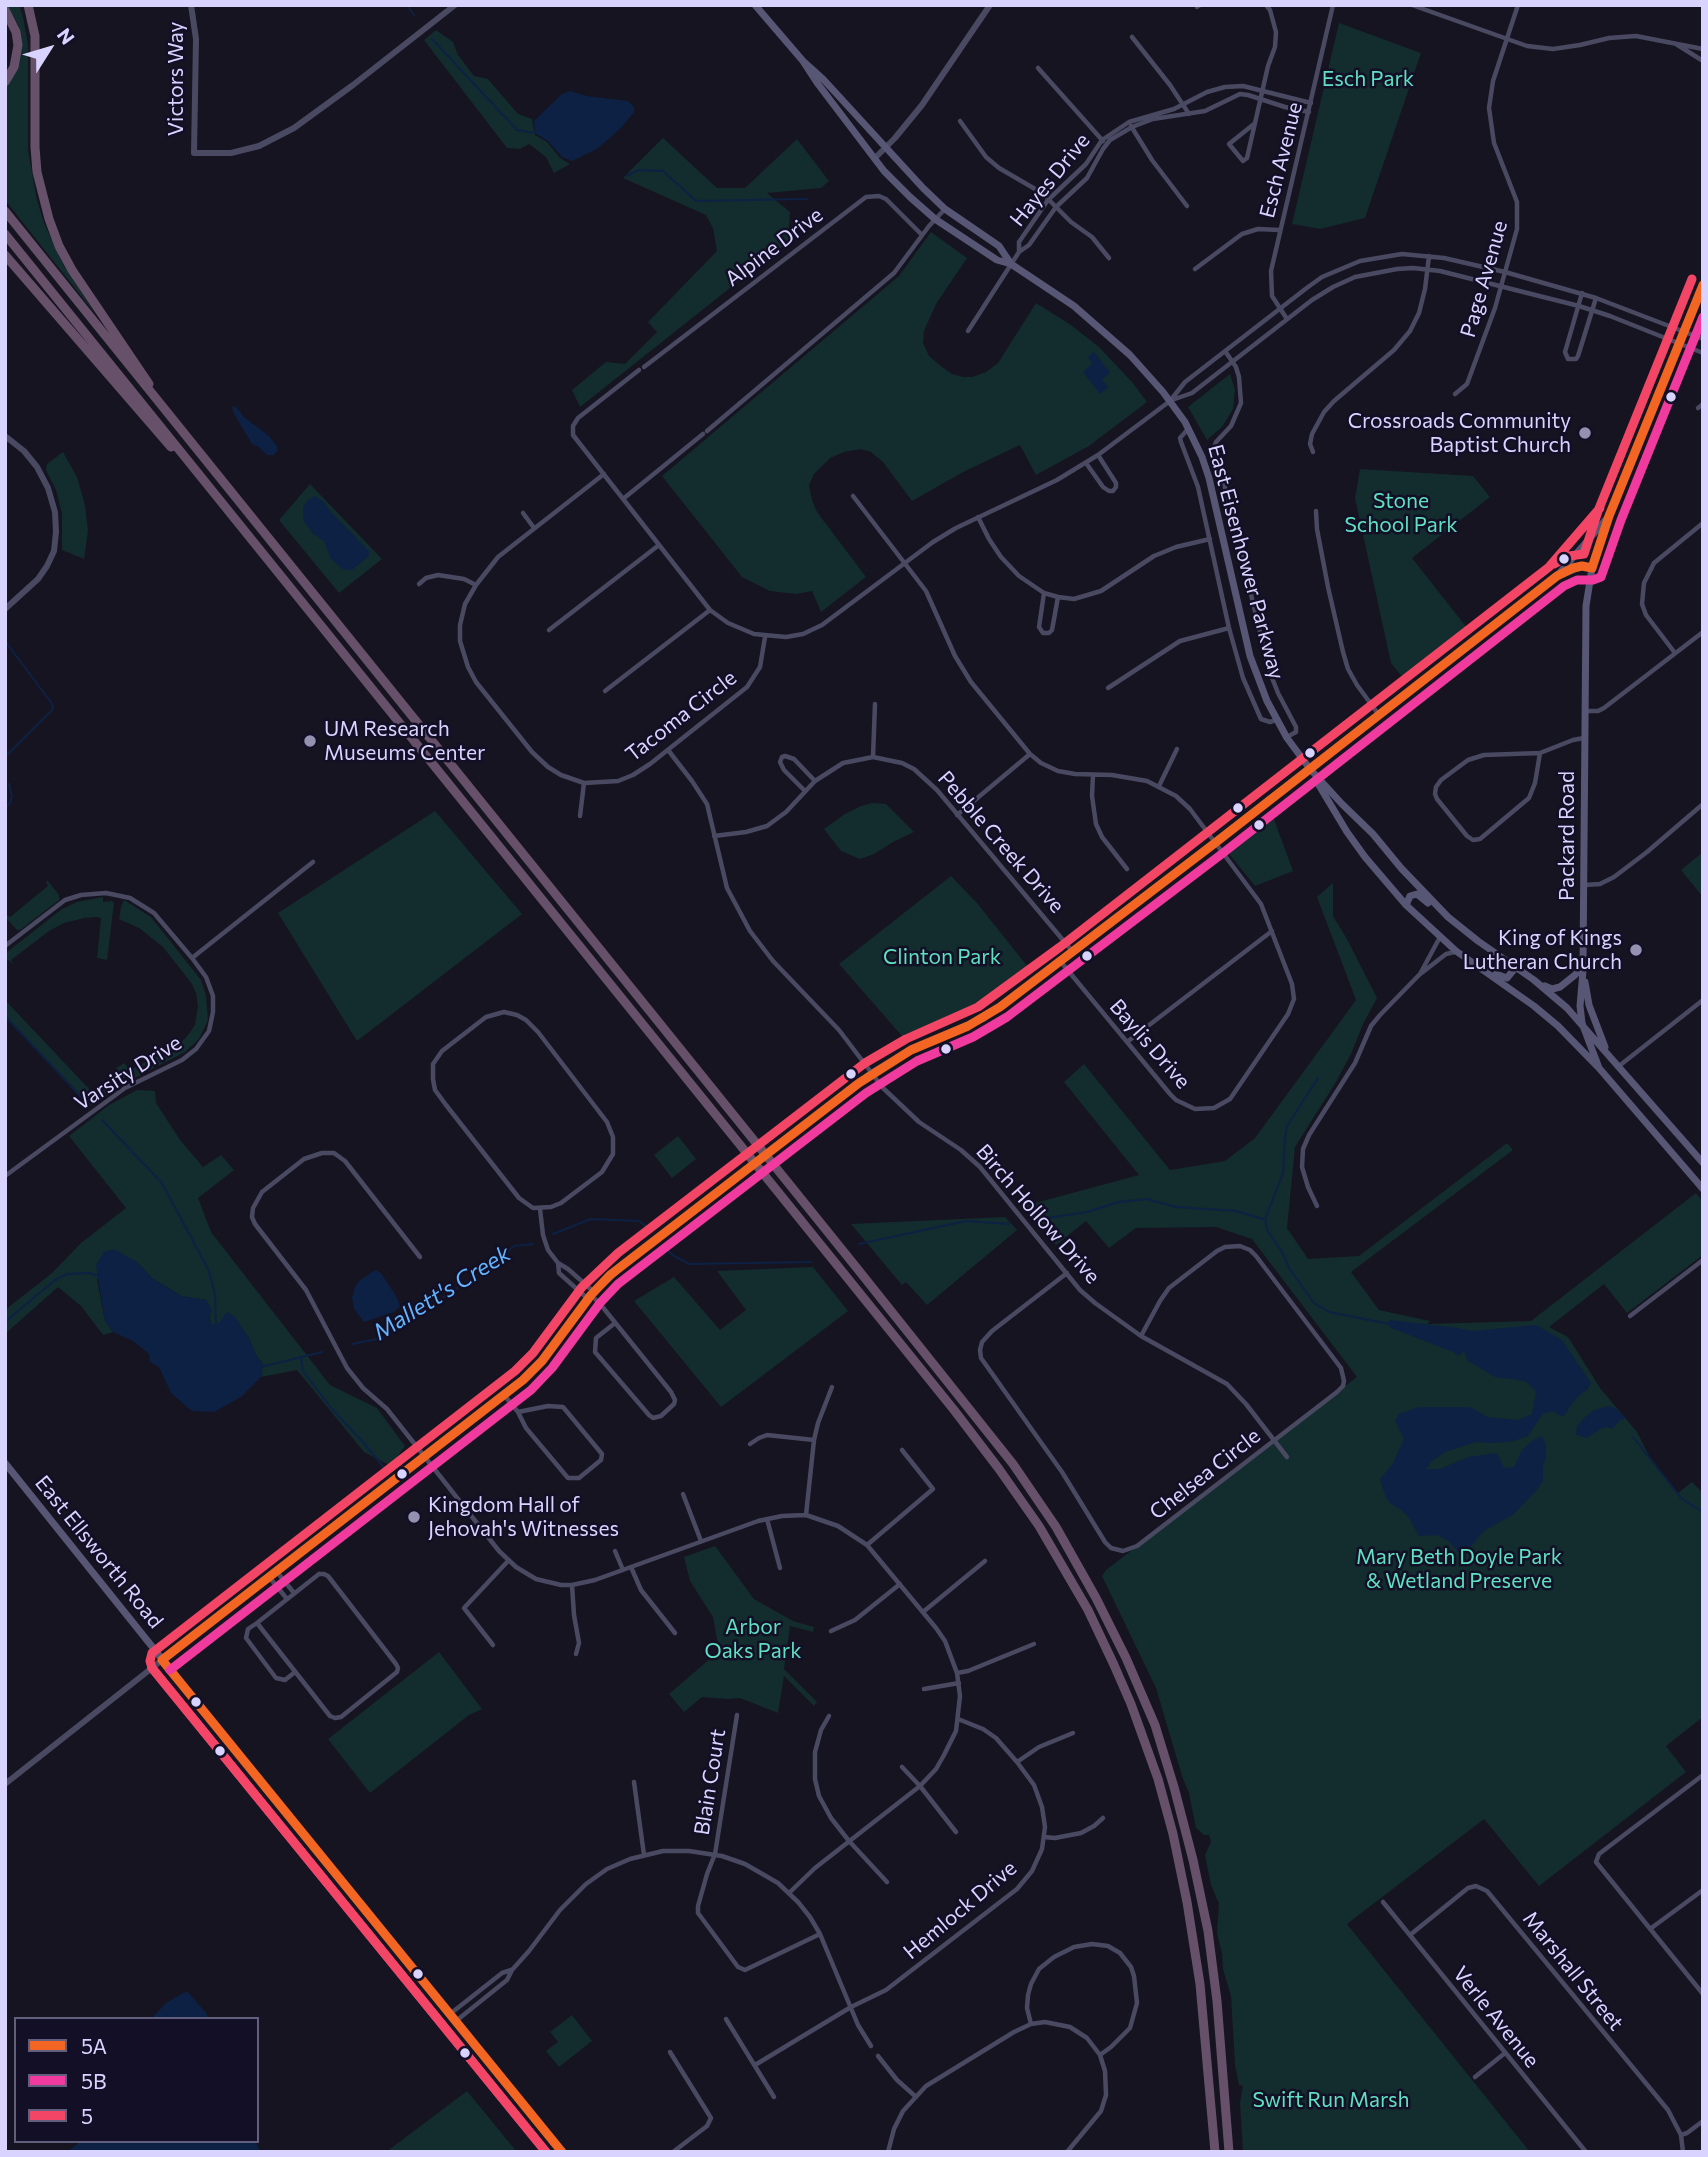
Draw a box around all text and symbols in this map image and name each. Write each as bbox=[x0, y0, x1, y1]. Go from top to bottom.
north arrow bbox=[14, 14, 84, 84]
street label: Victors Way bbox=[163, 22, 189, 136]
text: N bbox=[53, 23, 80, 49]
park label: Esch Park bbox=[1322, 66, 1414, 92]
street label: Esch Avenue bbox=[1254, 100, 1308, 220]
street label: Hayes Drive bbox=[1005, 128, 1095, 232]
street label: Alpine Drive bbox=[720, 202, 828, 292]
street label: Page Avenue bbox=[1455, 218, 1513, 340]
unlabelled marker bbox=[1664, 390, 1678, 404]
place label: Crossroads Community Baptist Church bbox=[1348, 408, 1571, 458]
marker: Crossroads Community Baptist Church bbox=[1577, 425, 1593, 441]
street label: East Eisenhower Parkway bbox=[1202, 442, 1290, 682]
park label: Stone School Park bbox=[1344, 488, 1458, 538]
unlabelled marker bbox=[1557, 552, 1571, 566]
street label: Tacoma Circle bbox=[621, 665, 741, 767]
place label: UM Research Museums Center bbox=[324, 716, 485, 766]
marker: UM Research Museums Center bbox=[302, 733, 318, 749]
unlabelled marker bbox=[1303, 746, 1317, 760]
street label: Pebble Creek Drive bbox=[932, 766, 1070, 918]
street label: Packard Road bbox=[1554, 771, 1580, 901]
unlabelled marker bbox=[1231, 801, 1245, 815]
unlabelled marker bbox=[1252, 818, 1266, 832]
place label: King of Kings Lutheran Church bbox=[1463, 925, 1622, 975]
marker: King of Kings Lutheran Church bbox=[1628, 942, 1644, 958]
park label: Clinton Park bbox=[883, 944, 1001, 970]
unlabelled marker bbox=[1080, 949, 1094, 963]
street label: Baylis Drive bbox=[1104, 994, 1196, 1094]
street label: Varsity Drive bbox=[70, 1030, 186, 1116]
unlabelled marker bbox=[939, 1042, 953, 1056]
unlabelled marker bbox=[844, 1067, 858, 1081]
street label: Birch Hollow Drive bbox=[971, 1139, 1105, 1289]
water label: Mallett's Creek bbox=[368, 1240, 516, 1346]
street label: Chelsea Circle bbox=[1145, 1423, 1265, 1525]
unlabelled marker bbox=[395, 1467, 409, 1481]
street label: East Ellsworth Road bbox=[30, 1471, 168, 1633]
place label: Kingdom Hall of Jehovah's Witnesses bbox=[428, 1492, 619, 1542]
marker: Kingdom Hall of Jehovah's Witnesses bbox=[406, 1509, 422, 1525]
park label: Mary Beth Doyle Park & Wetland Preserve bbox=[1356, 1544, 1562, 1594]
park label: Arbor Oaks Park bbox=[704, 1614, 802, 1664]
unlabelled marker bbox=[189, 1695, 203, 1709]
street label: Blain Court bbox=[689, 1727, 731, 1837]
unlabelled marker bbox=[213, 1744, 227, 1758]
street label: Hemlock Drive bbox=[898, 1856, 1022, 1964]
street label: Marshall Street bbox=[1517, 1907, 1629, 2035]
street label: Verle Avenue bbox=[1448, 1961, 1544, 2073]
unlabelled marker bbox=[411, 1967, 425, 1981]
legend bbox=[14, 2017, 259, 2143]
text: 5A bbox=[81, 2033, 107, 2058]
unlabelled marker bbox=[458, 2046, 472, 2060]
text: 5B bbox=[81, 2068, 107, 2093]
park label: Swift Run Marsh bbox=[1252, 2087, 1410, 2113]
text: 5 bbox=[81, 2103, 93, 2128]

